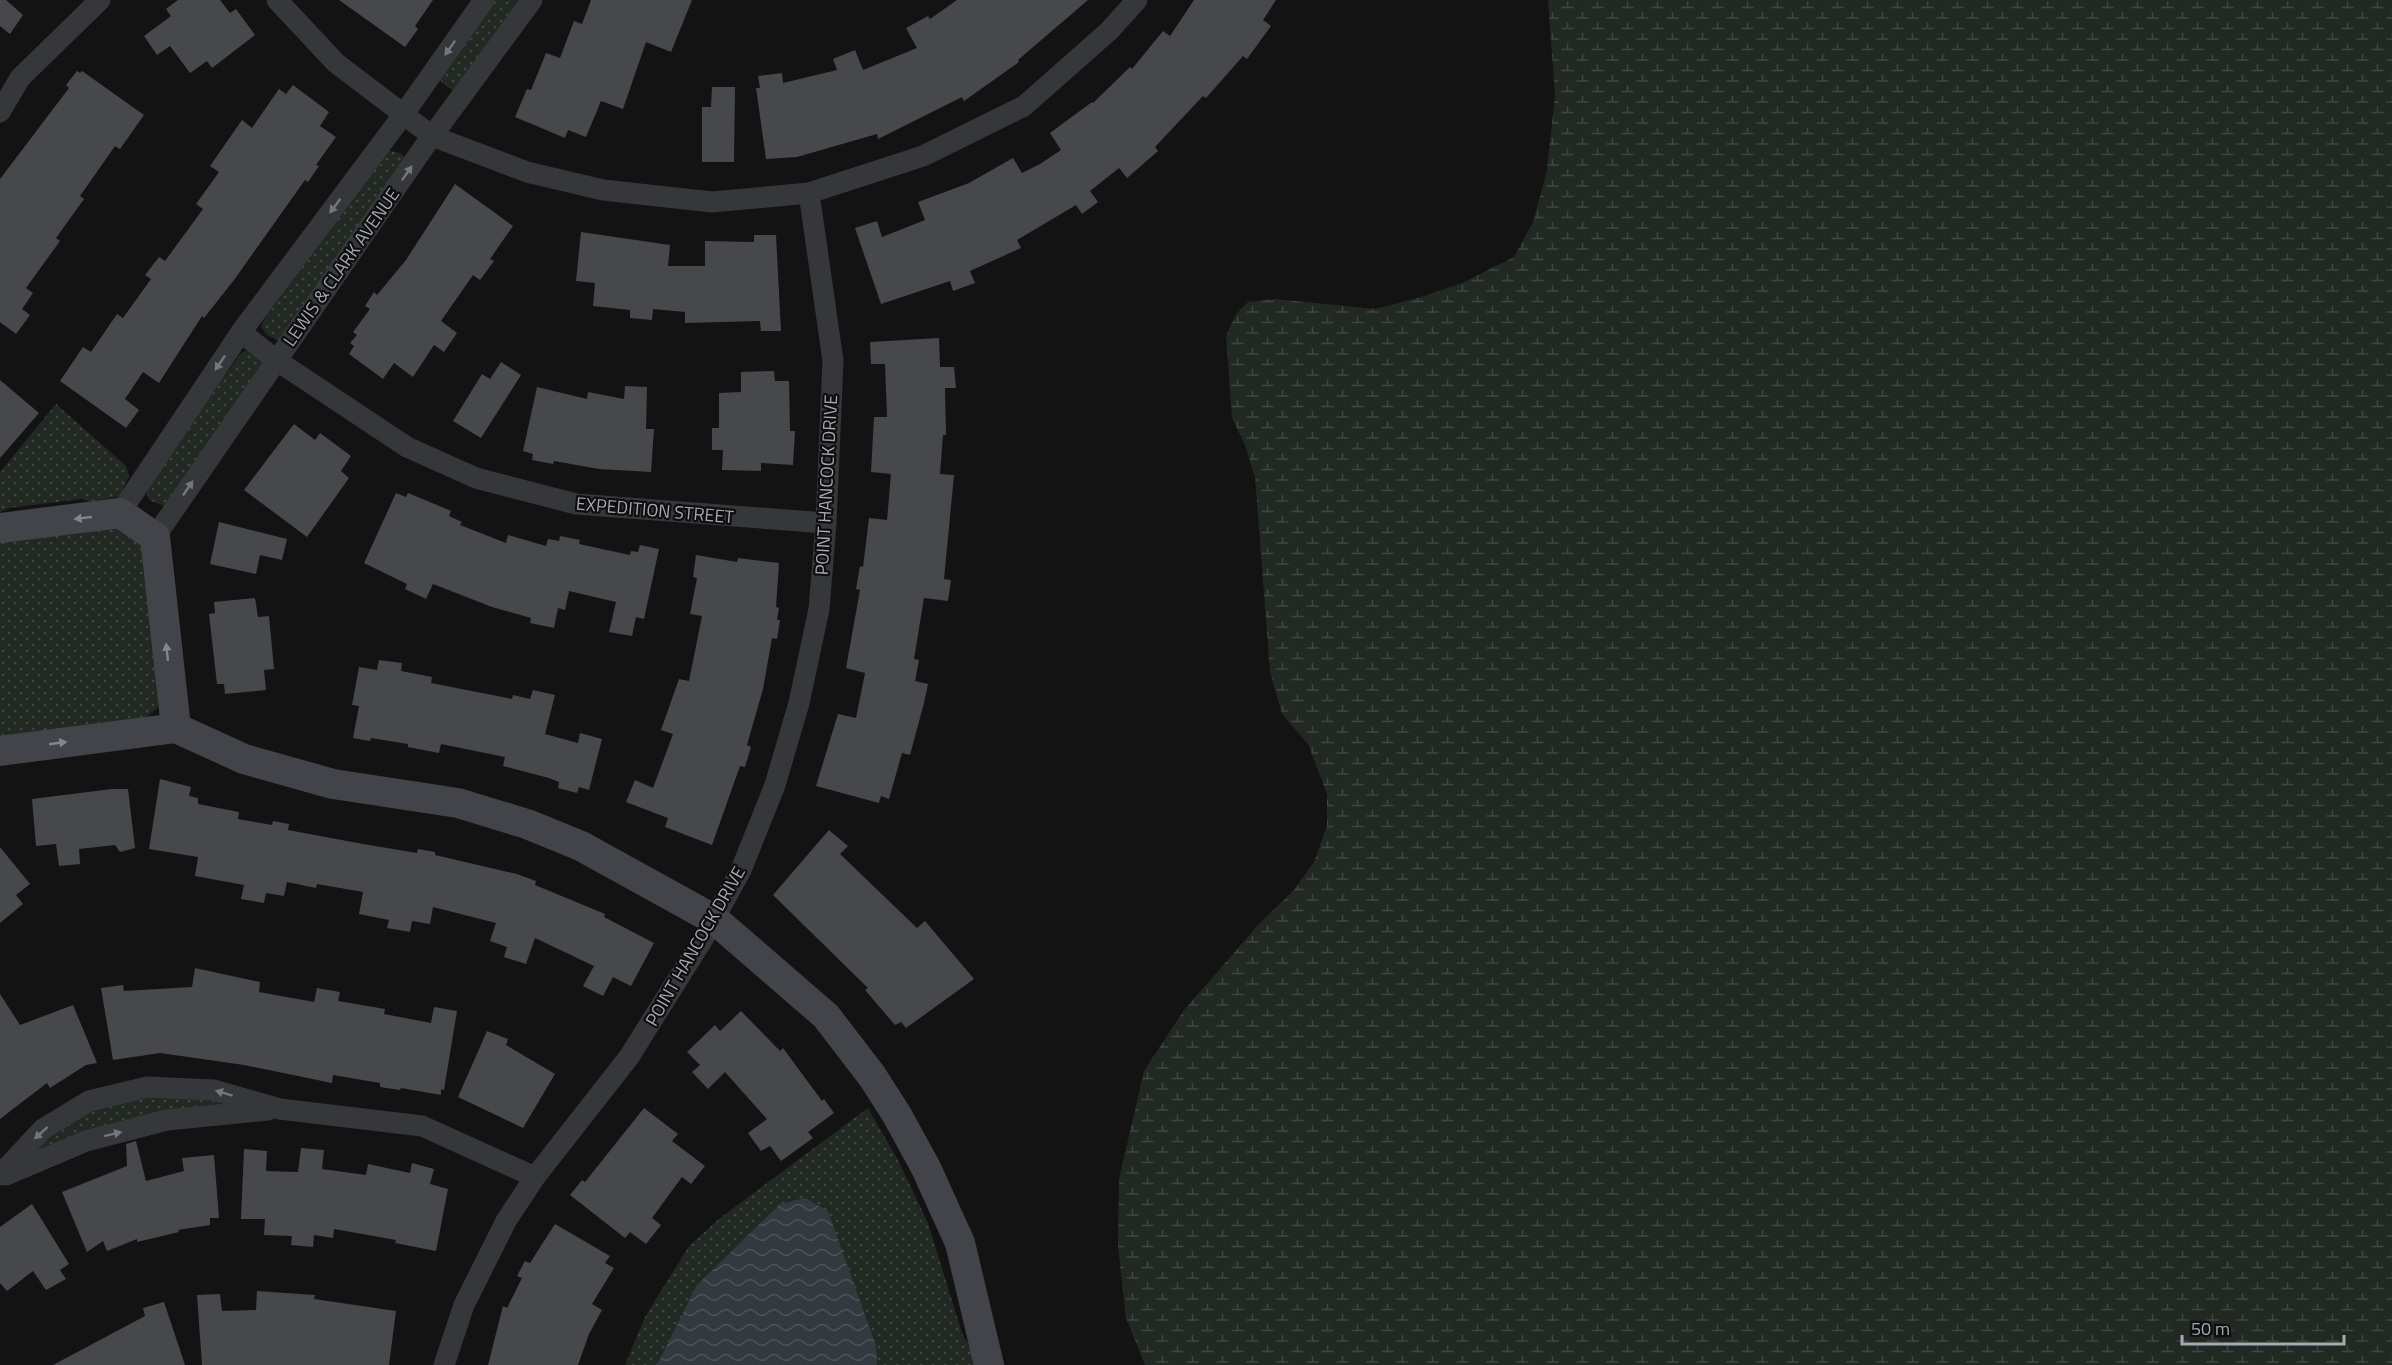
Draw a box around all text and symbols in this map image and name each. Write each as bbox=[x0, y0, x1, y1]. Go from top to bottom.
one-way arrow bbox=[444, 39, 456, 55]
one-way arrow bbox=[401, 165, 413, 181]
street label: LEWIS & CLARK AVENUE bbox=[276, 182, 406, 352]
one-way arrow bbox=[329, 197, 341, 213]
one-way arrow bbox=[215, 355, 226, 371]
street label: POINT HANCOCK DRIVE bbox=[808, 394, 844, 576]
one-way arrow bbox=[182, 481, 194, 497]
street label: EXPEDITION STREET bbox=[575, 490, 736, 530]
one-way arrow bbox=[73, 513, 92, 523]
one-way arrow bbox=[162, 642, 172, 661]
one-way arrow bbox=[49, 739, 68, 748]
street label: POINT HANCOCK DRIVE bbox=[638, 861, 752, 1031]
one-way arrow bbox=[215, 1088, 233, 1097]
one-way arrow bbox=[34, 1126, 49, 1139]
one-way arrow bbox=[104, 1128, 122, 1138]
scale bar bbox=[2182, 1308, 2344, 1346]
text: 50 m bbox=[2191, 1315, 2230, 1342]

